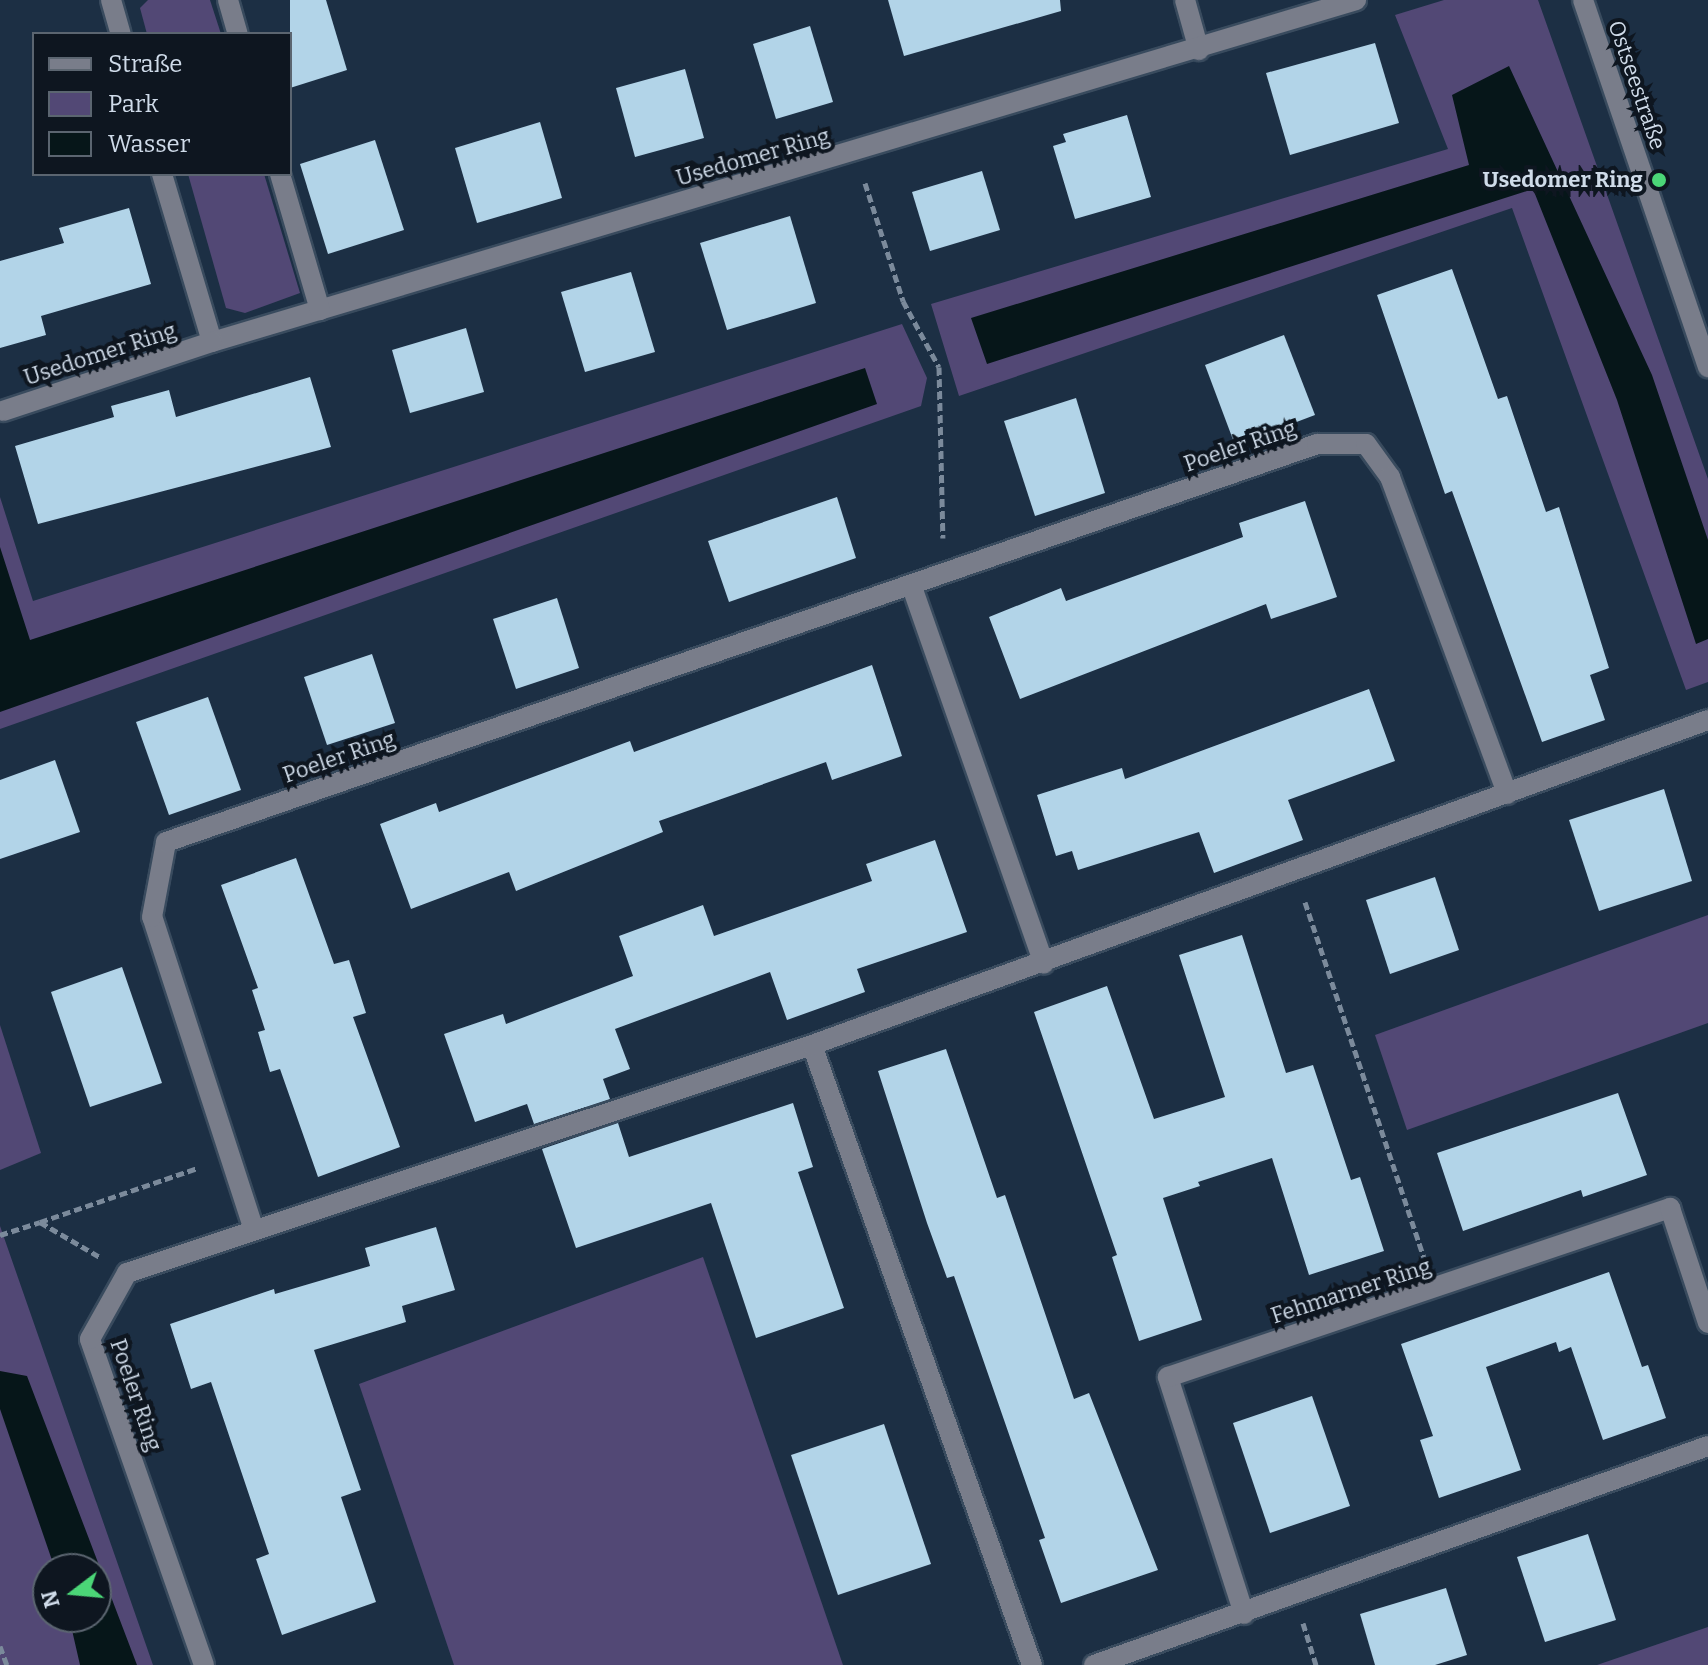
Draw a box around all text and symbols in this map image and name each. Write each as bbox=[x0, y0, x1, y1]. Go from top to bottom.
street label: Ostseestraße bbox=[1603, 17, 1671, 153]
legend bbox=[32, 32, 292, 176]
text: Straße bbox=[108, 50, 182, 78]
text: Park bbox=[108, 90, 159, 118]
street label: Usedomer Ring bbox=[673, 122, 833, 192]
text: Wasser bbox=[108, 130, 190, 158]
place label: Usedomer Ring bbox=[1482, 167, 1643, 193]
marker: Usedomer Ring bbox=[1650, 171, 1668, 189]
street label: Usedomer Ring bbox=[21, 317, 179, 391]
street label: Poeler Ring bbox=[1180, 414, 1300, 478]
street label: Poeler Ring bbox=[279, 725, 399, 789]
street label: Fehmarner Ring bbox=[1268, 1253, 1434, 1329]
street label: Poeler Ring bbox=[104, 1335, 168, 1455]
north arrow bbox=[32, 1553, 112, 1633]
text: N bbox=[35, 1587, 66, 1611]

